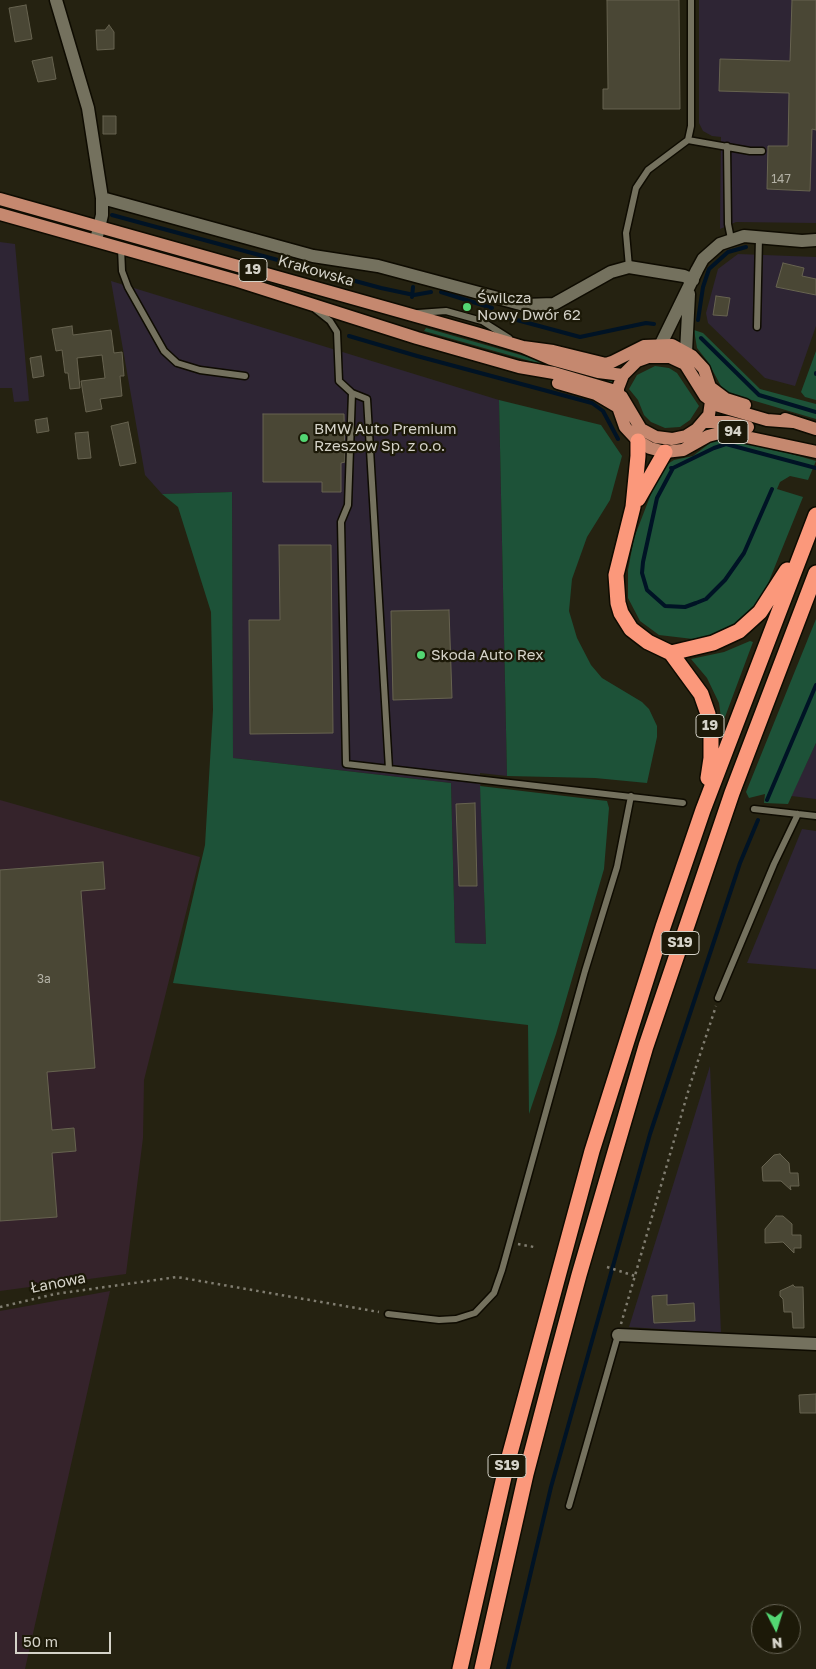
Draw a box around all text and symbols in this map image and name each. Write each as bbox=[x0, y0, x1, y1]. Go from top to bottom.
house number: 147 bbox=[771, 172, 791, 186]
street label: Krakowska bbox=[276, 252, 356, 290]
road number: 19 bbox=[239, 258, 267, 282]
place label: Świlcza Nowy Dwór 62 bbox=[477, 289, 581, 324]
marker: Świlcza Nowy Dwór 62 bbox=[461, 301, 473, 313]
place label: BMW Auto Premium Rzeszow Sp. z o.o. bbox=[314, 420, 457, 455]
road number: 94 bbox=[718, 421, 748, 444]
marker: BMW Auto Premium Rzeszow Sp. z o.o. bbox=[298, 432, 310, 444]
place label: Skoda Auto Rex bbox=[431, 646, 543, 664]
marker: Skoda Auto Rex bbox=[415, 649, 427, 661]
road number: 19 bbox=[696, 714, 724, 738]
road number: S19 bbox=[661, 931, 699, 954]
house number: 3a bbox=[37, 972, 51, 986]
street label: Łanowa bbox=[29, 1269, 87, 1297]
road number: S19 bbox=[488, 1454, 526, 1478]
north arrow bbox=[751, 1604, 801, 1654]
scale bar bbox=[18, 1622, 114, 1654]
text: 50 m bbox=[23, 1632, 58, 1650]
text: N bbox=[771, 1635, 783, 1652]

